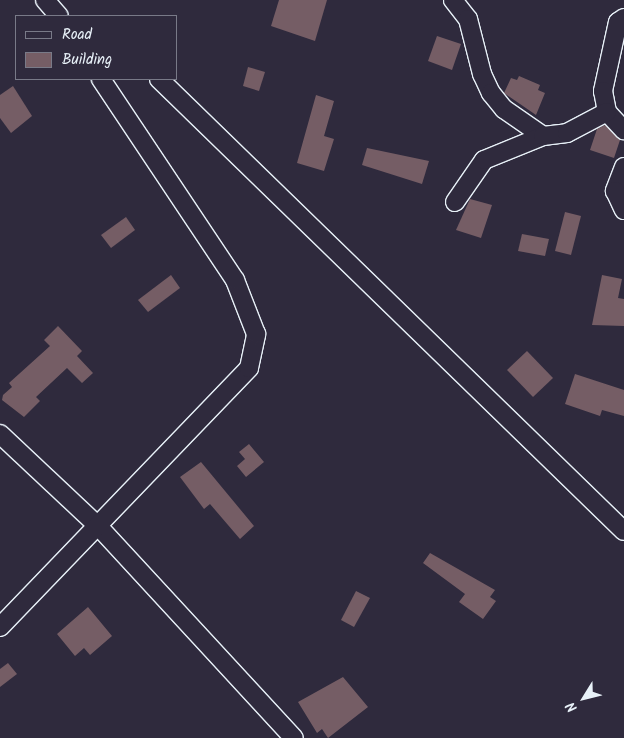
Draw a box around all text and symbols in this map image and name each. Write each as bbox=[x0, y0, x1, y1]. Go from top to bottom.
legend bbox=[15, 15, 178, 80]
text: Road bbox=[62, 23, 92, 47]
text: Building bbox=[62, 48, 112, 72]
north arrow bbox=[559, 673, 609, 723]
text: N bbox=[560, 697, 583, 717]

